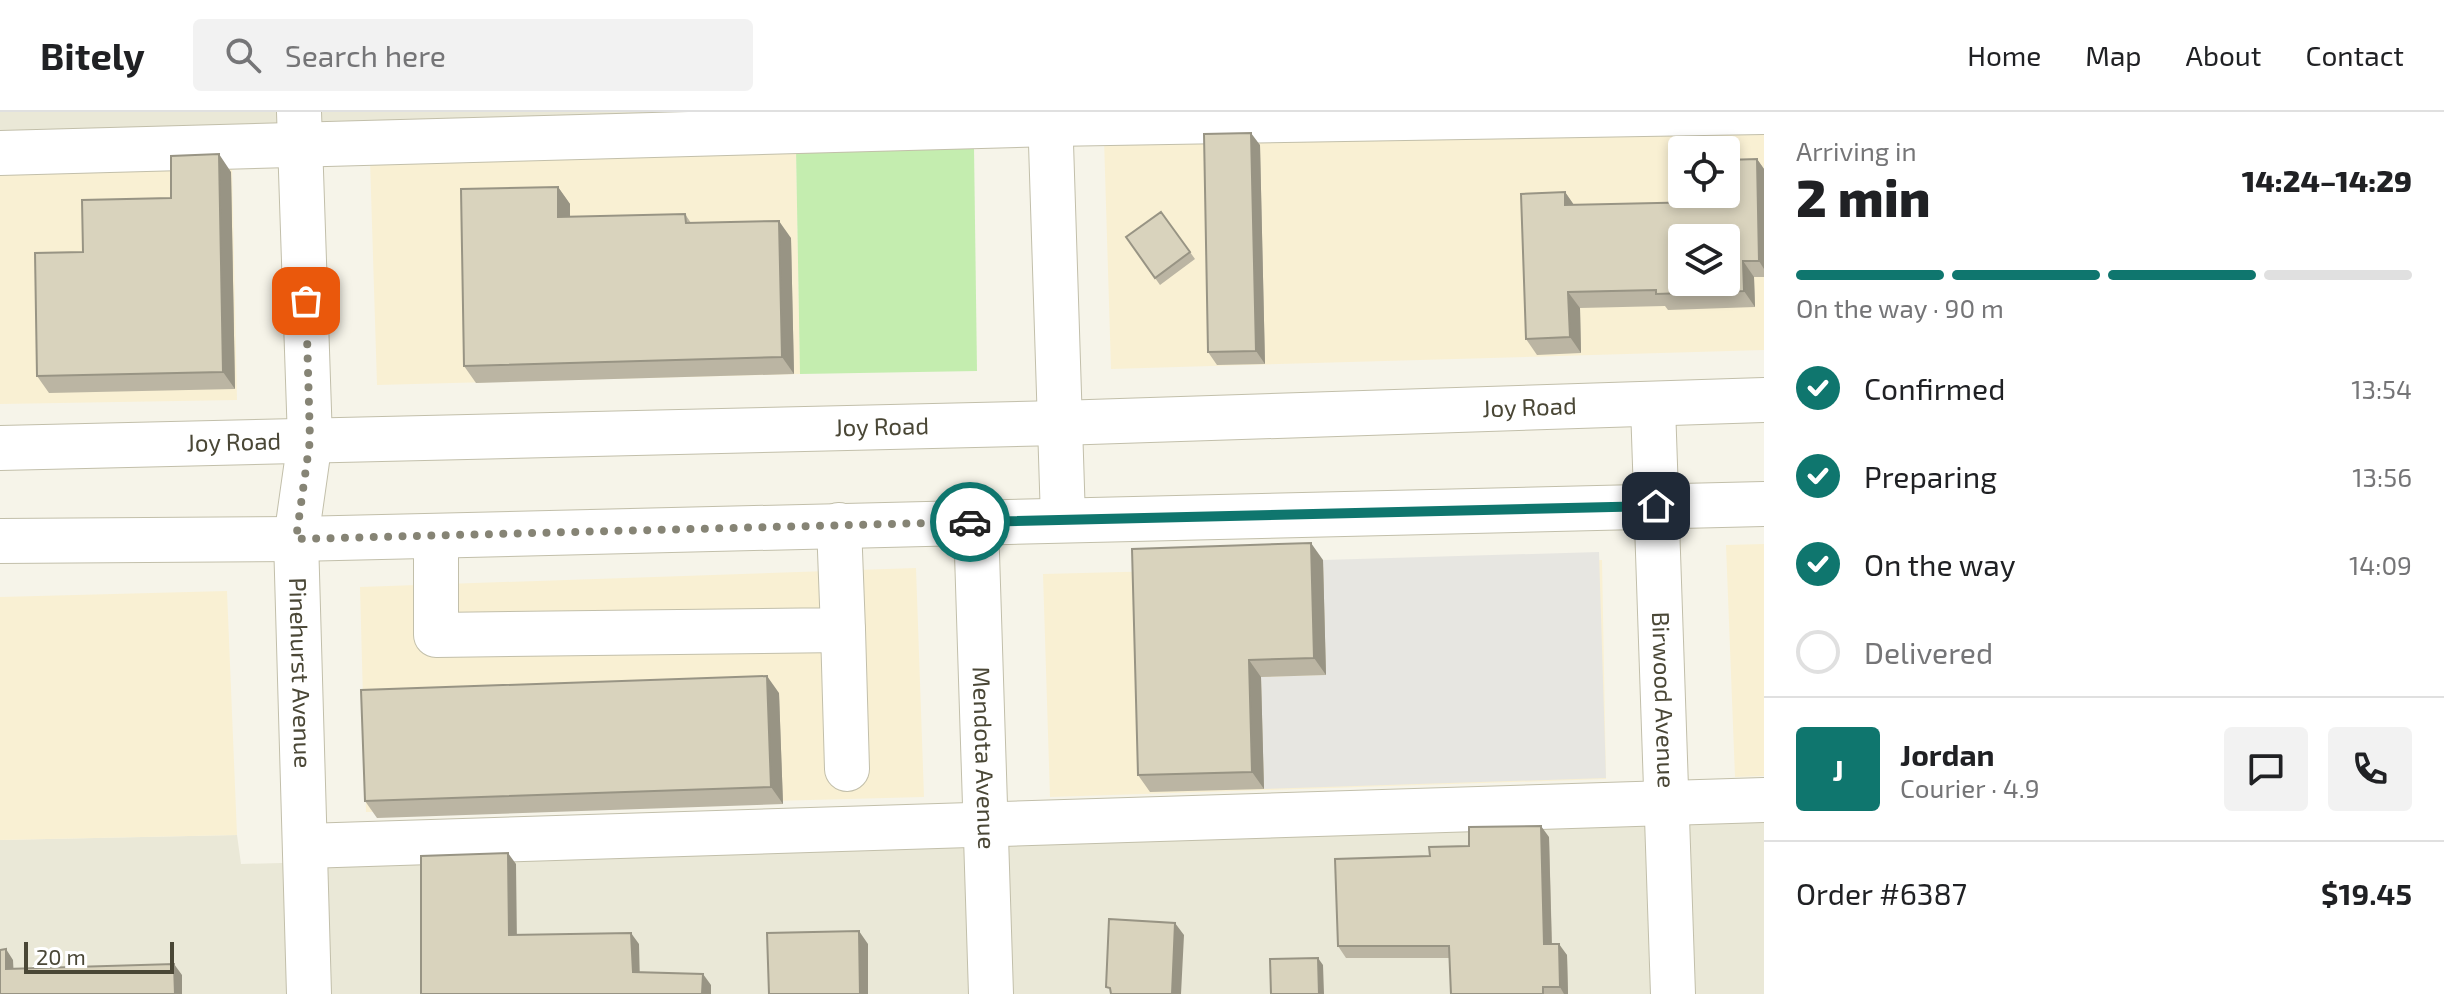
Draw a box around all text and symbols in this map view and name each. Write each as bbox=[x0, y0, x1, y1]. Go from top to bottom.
search box bbox=[193, 19, 753, 91]
text: Bitely bbox=[40, 32, 145, 78]
icon: search bbox=[221, 33, 265, 77]
text: Search here bbox=[285, 37, 446, 73]
text: Home bbox=[1967, 38, 2041, 72]
text: Map bbox=[2085, 38, 2142, 72]
text: About bbox=[2186, 38, 2261, 72]
text: Contact bbox=[2305, 38, 2404, 72]
text: Arriving in bbox=[1796, 135, 1917, 166]
map controls bbox=[1668, 136, 1740, 296]
button: locate bbox=[1668, 136, 1740, 208]
text: 14:24–14:29 bbox=[2242, 162, 2412, 198]
text: 2 min bbox=[1796, 165, 1931, 227]
button: layers bbox=[1668, 224, 1740, 296]
pin bbox=[272, 267, 340, 335]
icon: bag bbox=[284, 279, 328, 323]
text: On the way · 90 m bbox=[1796, 292, 2004, 323]
icon: check bbox=[1796, 366, 1840, 410]
text: Confirmed bbox=[1864, 370, 2005, 406]
text: 13:54 bbox=[2351, 373, 2412, 404]
street label: Joy Road bbox=[1482, 390, 1577, 422]
street label: Joy Road bbox=[834, 410, 929, 441]
street label: Joy Road bbox=[186, 425, 281, 457]
icon: check bbox=[1796, 454, 1840, 498]
text: Preparing bbox=[1864, 458, 1997, 494]
text: 13:56 bbox=[2352, 461, 2412, 492]
pin bbox=[1622, 472, 1690, 540]
courier bbox=[930, 482, 1010, 562]
icon: home bbox=[1634, 484, 1678, 528]
icon: car bbox=[948, 500, 992, 544]
icon: check bbox=[1796, 542, 1840, 586]
text: On the way bbox=[1864, 546, 2016, 582]
text: 14:09 bbox=[2349, 549, 2412, 580]
street label: Pinehurst Avenue bbox=[284, 577, 319, 769]
street label: Birwood Avenue bbox=[1647, 611, 1682, 788]
text: Delivered bbox=[1864, 634, 1993, 670]
street label: Mendota Avenue bbox=[968, 666, 1002, 850]
button: chat bbox=[2224, 727, 2308, 811]
button: phone bbox=[2328, 727, 2412, 811]
text: Jordan bbox=[1900, 736, 1995, 772]
text: J bbox=[1832, 751, 1844, 787]
text: Courier · 4.9 bbox=[1900, 772, 2040, 803]
text: Order #6387 bbox=[1796, 875, 1967, 911]
text: $19.45 bbox=[2321, 875, 2412, 911]
scale bar bbox=[24, 938, 174, 974]
text: 20 m bbox=[36, 943, 86, 969]

